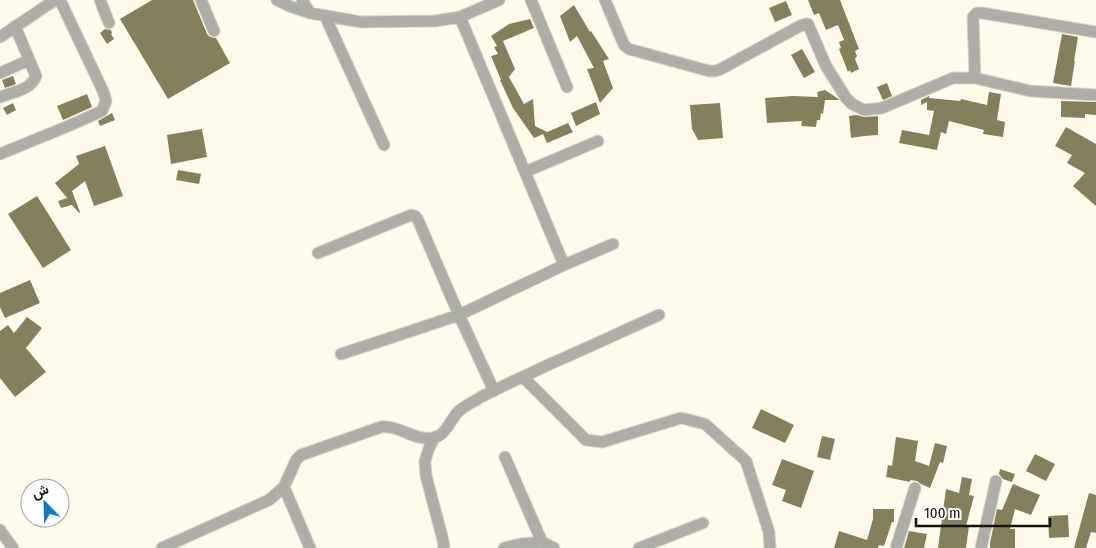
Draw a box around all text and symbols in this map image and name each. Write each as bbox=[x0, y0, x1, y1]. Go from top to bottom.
north arrow bbox=[20, 478, 70, 528]
text: ش bbox=[29, 480, 51, 503]
scale bar bbox=[916, 496, 1050, 528]
text: 100 m bbox=[924, 504, 961, 522]

